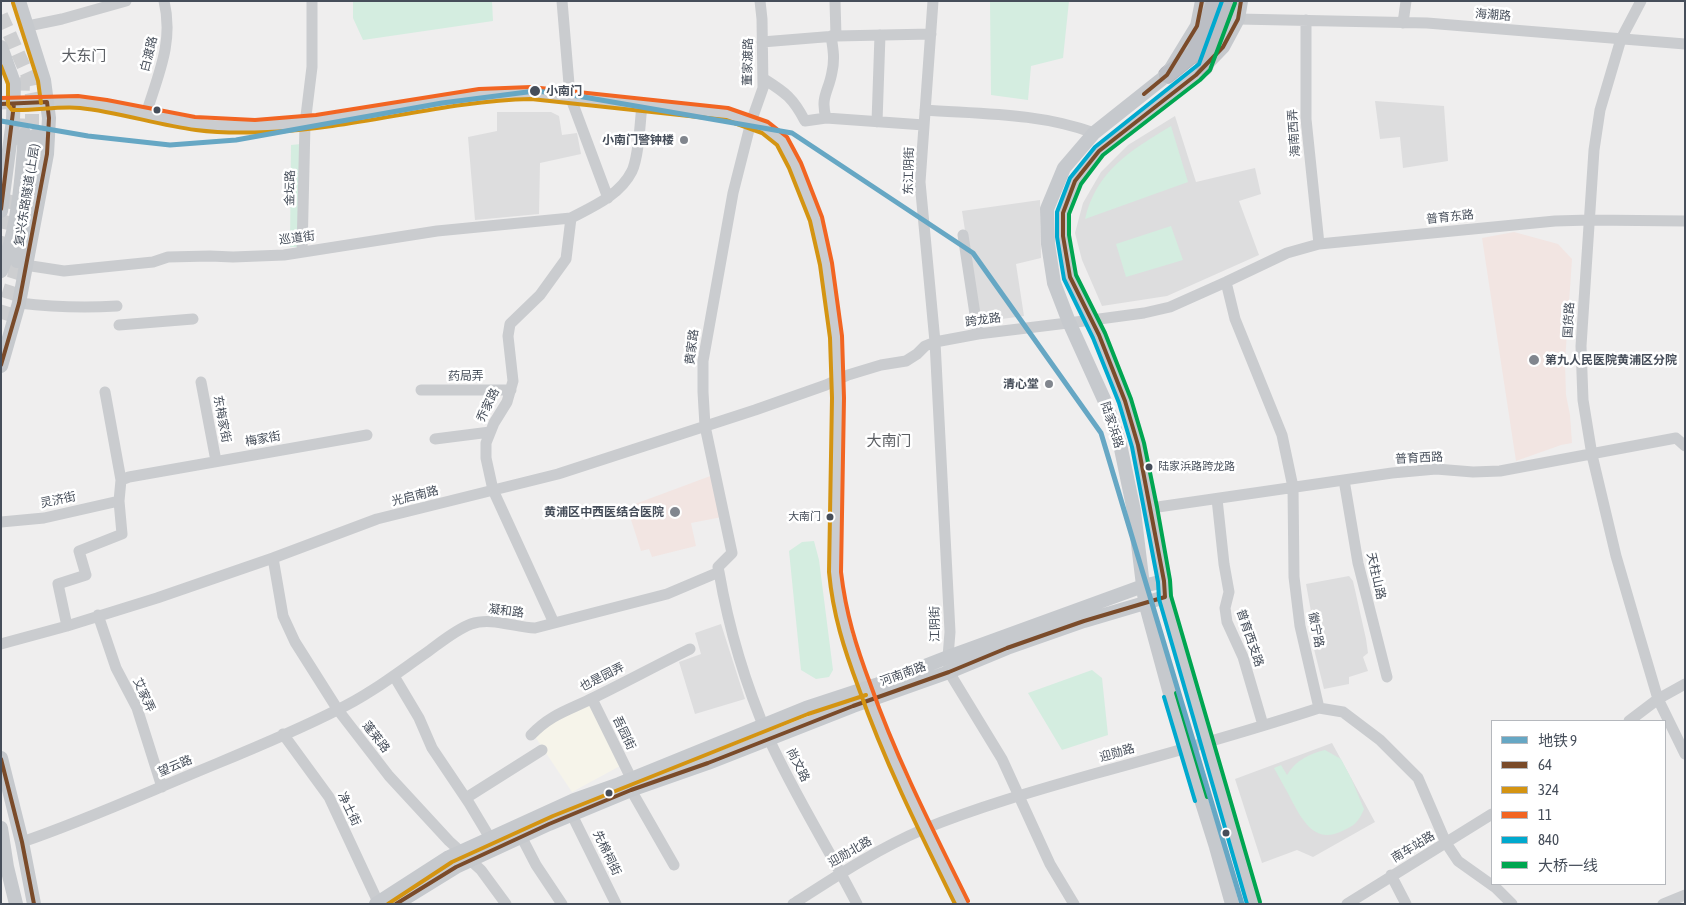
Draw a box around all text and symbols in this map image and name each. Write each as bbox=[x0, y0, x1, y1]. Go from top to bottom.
street label: 海潮路 bbox=[1475, 7, 1511, 23]
street label: 白渡路 bbox=[138, 35, 160, 73]
street label: 董家渡路 bbox=[740, 38, 756, 86]
district label: 大东门 bbox=[62, 47, 106, 65]
marker: 小南门 bbox=[528, 84, 542, 98]
place label: 小南门 bbox=[546, 84, 582, 98]
unlabelled marker bbox=[152, 105, 162, 115]
street label: 海南西弄 bbox=[1285, 109, 1303, 157]
place label: 小南门警钟楼 bbox=[602, 133, 674, 147]
marker: 小南门警钟楼 bbox=[678, 134, 690, 146]
street label: 复兴东路隧道 (上层) bbox=[12, 143, 42, 247]
street label: 东江阴街 bbox=[901, 147, 917, 195]
street label: 金坛路 bbox=[282, 170, 298, 206]
street label: 普育东路 bbox=[1425, 207, 1475, 227]
street label: 巡道街 bbox=[278, 229, 316, 247]
street label: 国货路 bbox=[1561, 302, 1577, 338]
street label: 跨龙路 bbox=[964, 310, 1002, 330]
street label: 黄家路 bbox=[683, 328, 701, 366]
marker: 第九人民医院黄浦区分院 bbox=[1527, 353, 1541, 367]
place label: 第九人民医院黄浦区分院 bbox=[1545, 353, 1677, 367]
street label: 药局弄 bbox=[448, 369, 484, 383]
place label: 清心堂 bbox=[1003, 377, 1039, 391]
marker: 清心堂 bbox=[1043, 378, 1055, 390]
street label: 乔家路 bbox=[474, 386, 502, 424]
street label: 东梅家街 bbox=[210, 394, 234, 444]
street label: 陆家浜路 bbox=[1098, 400, 1126, 450]
street label: 梅家街 bbox=[244, 429, 282, 449]
district label: 大南门 bbox=[867, 432, 911, 450]
street label: 普育西路 bbox=[1395, 450, 1443, 466]
place label: 陆家浜路跨龙路 bbox=[1158, 460, 1235, 474]
marker: 陆家浜路跨龙路 bbox=[1144, 462, 1154, 472]
street label: 光启南路 bbox=[390, 483, 440, 509]
street label: 灵济街 bbox=[39, 489, 77, 511]
place label: 黄浦区中西医结合医院 bbox=[544, 505, 664, 519]
marker: 黄浦区中西医结合医院 bbox=[668, 505, 682, 519]
place label: 大南门 bbox=[788, 510, 821, 524]
marker: 大南门 bbox=[825, 512, 835, 522]
street label: 天柱山路 bbox=[1364, 551, 1388, 601]
street label: 凝和路 bbox=[487, 602, 525, 620]
street label: 江阴街 bbox=[927, 606, 943, 642]
street label: 普育西支路 bbox=[1233, 607, 1267, 669]
street label: 徽宁路 bbox=[1305, 611, 1327, 649]
street label: 河南南路 bbox=[878, 659, 928, 689]
street label: 也是园弄 bbox=[577, 660, 627, 694]
street label: 艾家弄 bbox=[130, 676, 158, 714]
street label: 吾园街 bbox=[610, 714, 638, 752]
street label: 蓬莱路 bbox=[359, 718, 393, 756]
legend bbox=[1491, 720, 1666, 885]
text: 地铁 9 bbox=[1538, 732, 1577, 749]
street label: 迎勋路 bbox=[1098, 741, 1136, 765]
street label: 尚文路 bbox=[783, 746, 813, 784]
street label: 望云路 bbox=[156, 752, 194, 780]
text: 64 bbox=[1538, 756, 1552, 773]
text: 324 bbox=[1538, 781, 1559, 798]
unlabelled marker bbox=[604, 788, 614, 798]
street label: 净土街 bbox=[335, 790, 363, 828]
text: 11 bbox=[1538, 806, 1552, 823]
street label: 先棉祠街 bbox=[590, 828, 624, 878]
unlabelled marker bbox=[1221, 828, 1231, 838]
street label: 南车站路 bbox=[1389, 828, 1437, 866]
text: 840 bbox=[1538, 831, 1559, 848]
street label: 迎勋北路 bbox=[826, 834, 874, 870]
text: 大桥一线 bbox=[1538, 857, 1598, 874]

